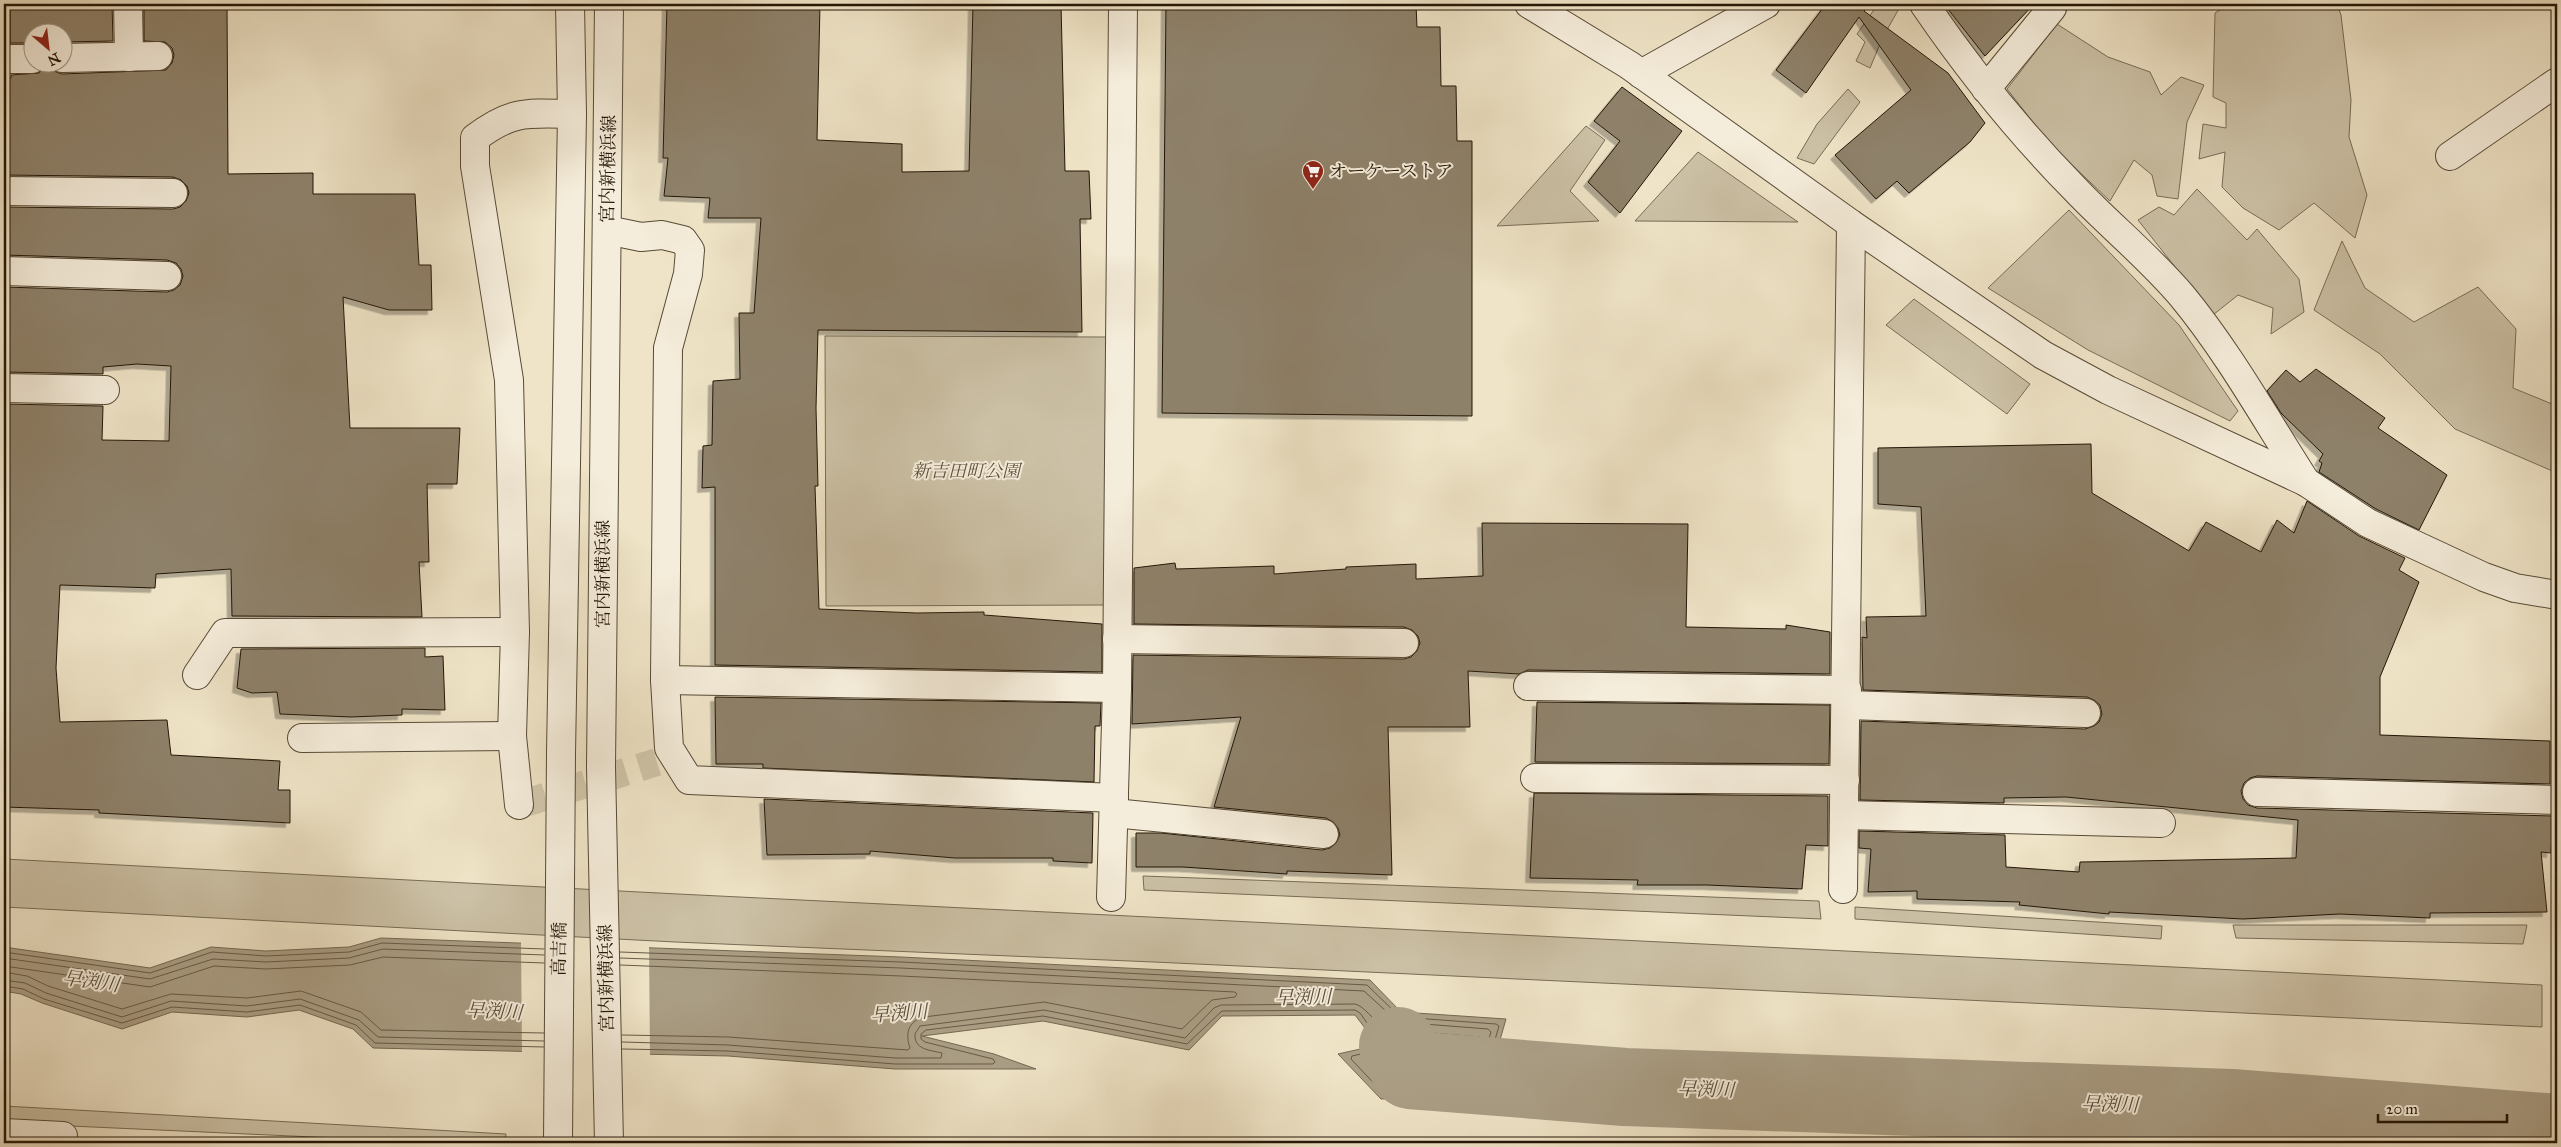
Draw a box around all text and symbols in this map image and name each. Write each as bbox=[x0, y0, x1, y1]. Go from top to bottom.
north arrow bbox=[22, 22, 72, 72]
text: N bbox=[45, 49, 63, 69]
street label: 宮内新横浜線 bbox=[596, 115, 620, 223]
supermarket icon: オーケーストア bbox=[1301, 159, 1325, 190]
place label: オーケーストア bbox=[1329, 160, 1454, 182]
park label: 新吉田町公園 bbox=[912, 460, 1023, 482]
street label: 宮内新横浜線 bbox=[592, 520, 614, 628]
street label: 高吉橋 bbox=[548, 922, 570, 976]
street label: 宮内新横浜線 bbox=[594, 924, 618, 1032]
water label: 早渕川 bbox=[61, 966, 123, 997]
water label: 早渕川 bbox=[1274, 985, 1334, 1009]
water label: 早渕川 bbox=[465, 998, 525, 1024]
water label: 早渕川 bbox=[870, 999, 930, 1026]
water label: 早渕川 bbox=[1677, 1077, 1737, 1102]
water label: 早渕川 bbox=[2081, 1092, 2141, 1117]
scale bar bbox=[2378, 1092, 2507, 1124]
text: 20 m bbox=[2386, 1100, 2418, 1118]

